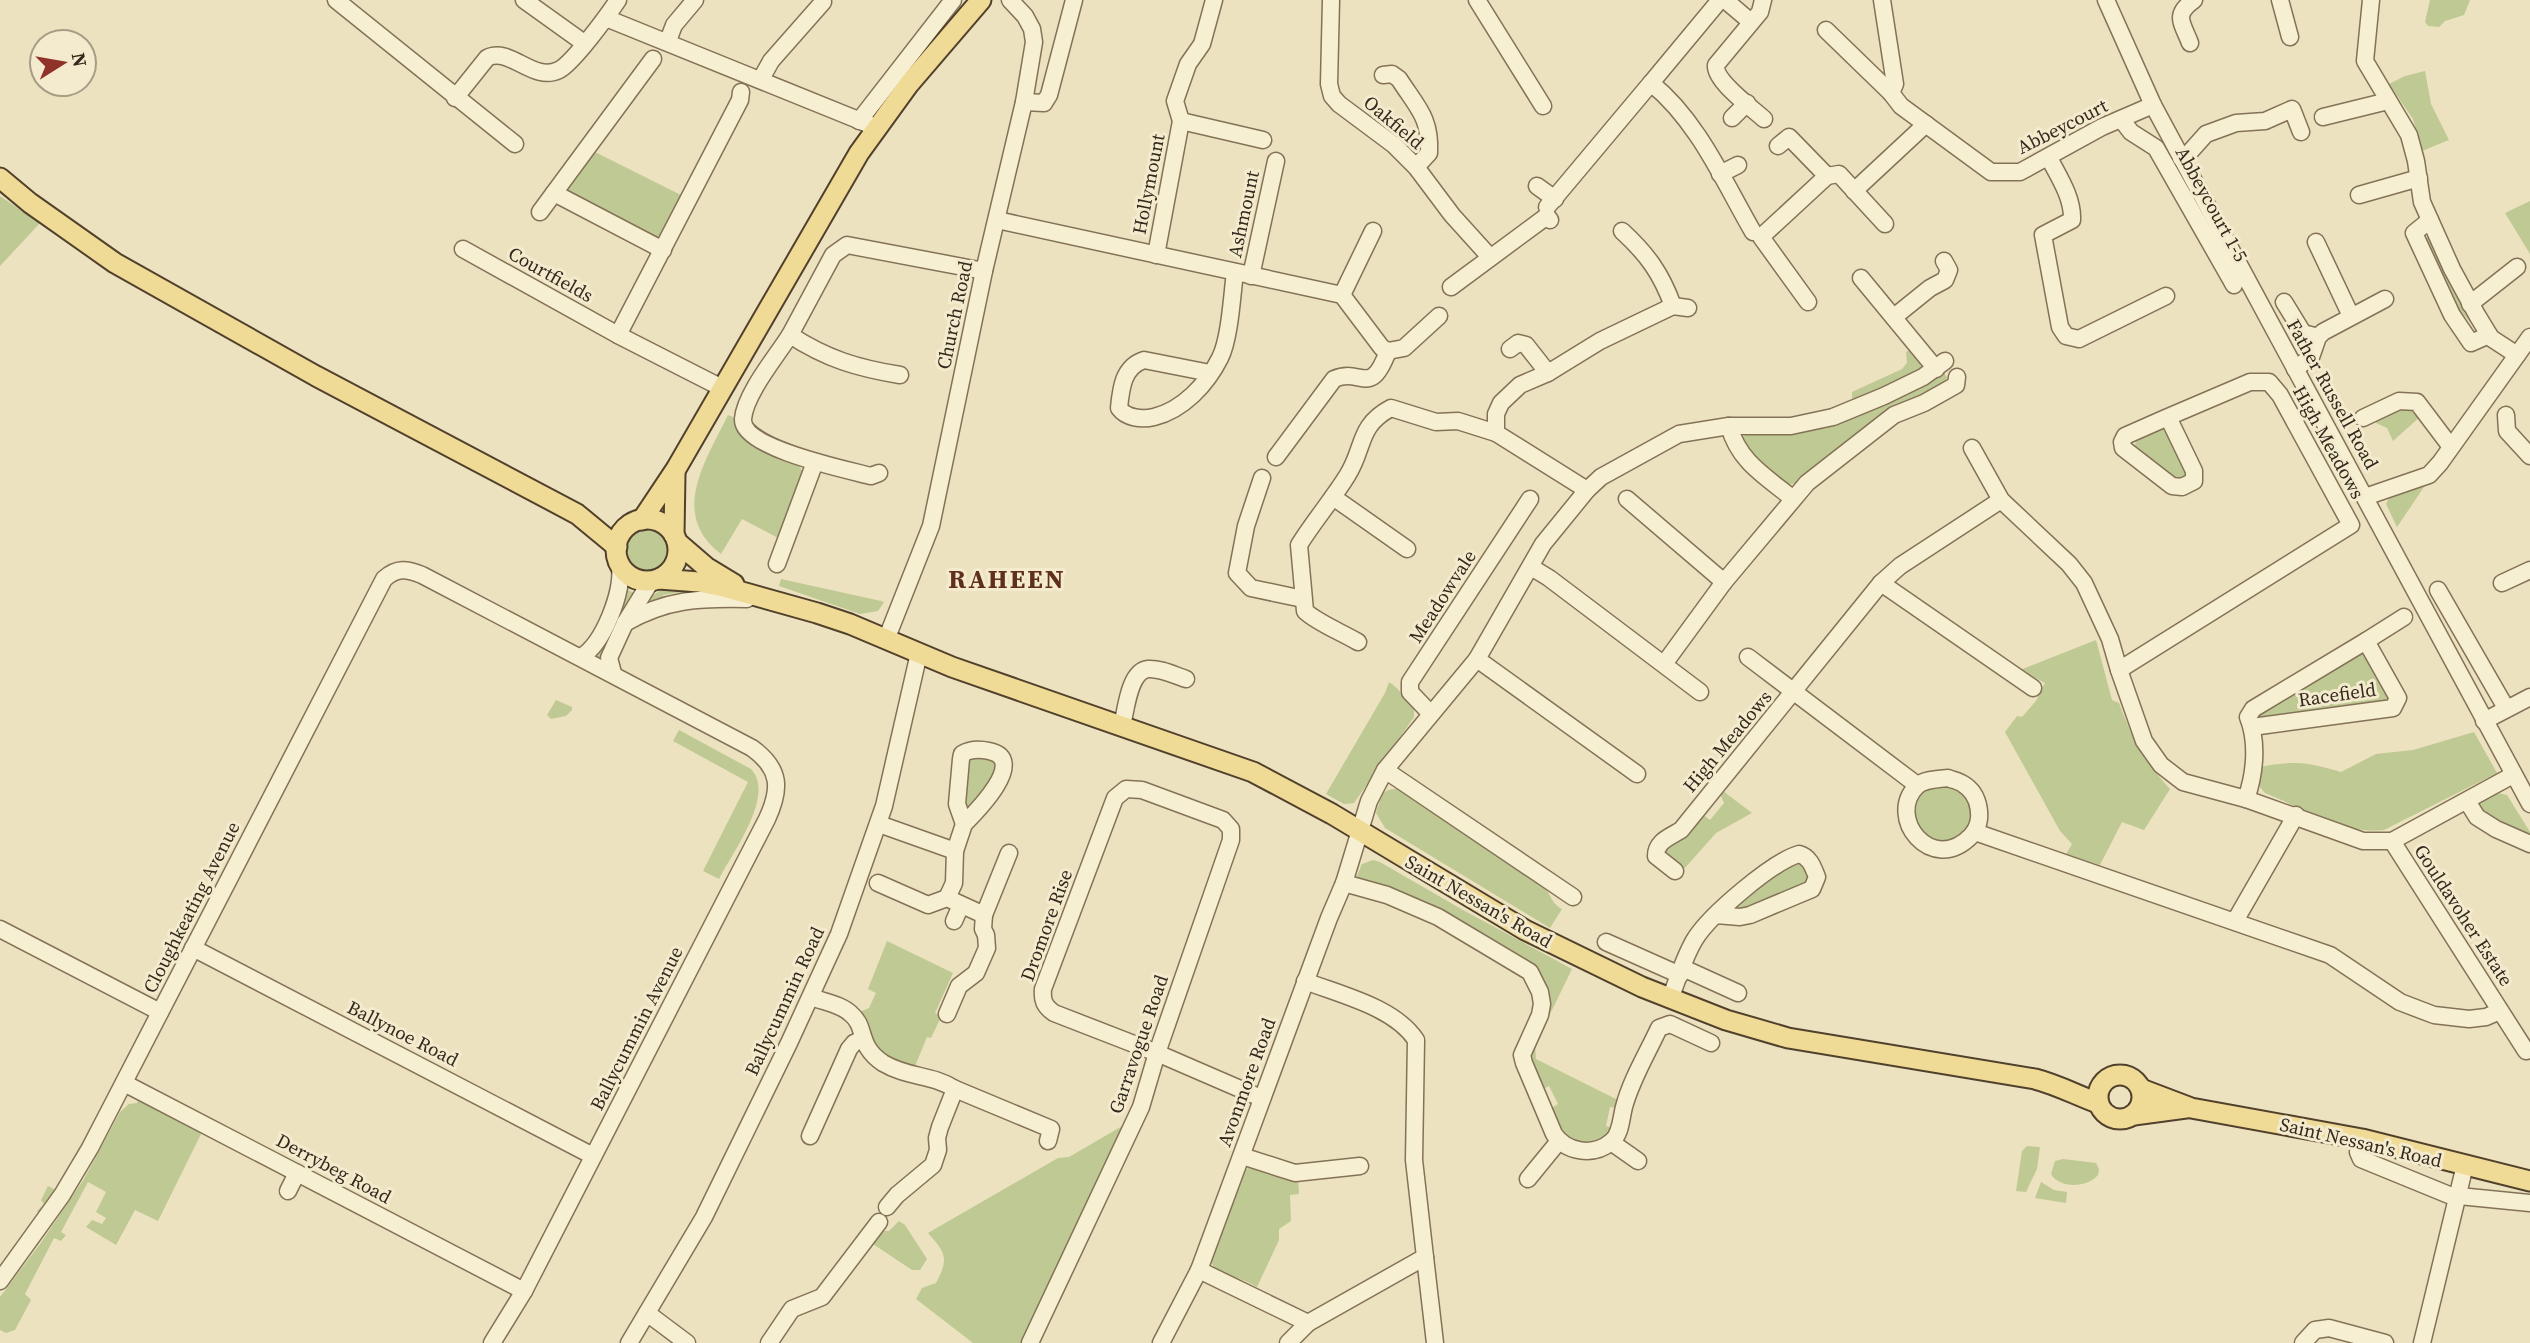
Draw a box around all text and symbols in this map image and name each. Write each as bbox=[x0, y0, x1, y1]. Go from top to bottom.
north arrow bbox=[28, 28, 98, 98]
text: N bbox=[66, 50, 94, 69]
street label: Oakfield bbox=[1358, 89, 1430, 155]
street label: Abbeycourt bbox=[2012, 92, 2112, 160]
street label: Hollymount bbox=[1126, 131, 1171, 236]
street label: Abbeycourt 1-5 bbox=[2170, 142, 2254, 266]
street label: Ashmount bbox=[1221, 167, 1265, 260]
street label: Courtfields bbox=[504, 240, 598, 308]
street label: Church Road bbox=[930, 258, 978, 372]
street label: Father Russell Road bbox=[2281, 314, 2385, 474]
street label: High Meadows bbox=[2287, 381, 2371, 503]
street label: Meadowvale bbox=[1402, 544, 1482, 648]
district label: RAHEEN bbox=[948, 561, 1066, 597]
street label: Racefield bbox=[2296, 676, 2378, 712]
street label: High Meadows bbox=[1677, 684, 1777, 798]
street label: Cloughkeating Avenue bbox=[137, 817, 245, 997]
street label: Gouldavoher Estate bbox=[2408, 839, 2520, 991]
street label: Saint Nessan's Road bbox=[1401, 848, 1557, 954]
street label: Dromore Rise bbox=[1014, 865, 1078, 985]
street label: Ballycummin Road bbox=[738, 922, 830, 1080]
street label: Ballycummin Avenue bbox=[583, 942, 689, 1114]
street label: Garravogue Road bbox=[1102, 971, 1174, 1117]
street label: Ballynoe Road bbox=[343, 994, 463, 1072]
street label: Avonmore Road bbox=[1211, 1014, 1281, 1150]
street label: Saint Nessan's Road bbox=[2277, 1111, 2445, 1173]
street label: Derrybeg Road bbox=[272, 1127, 396, 1209]

